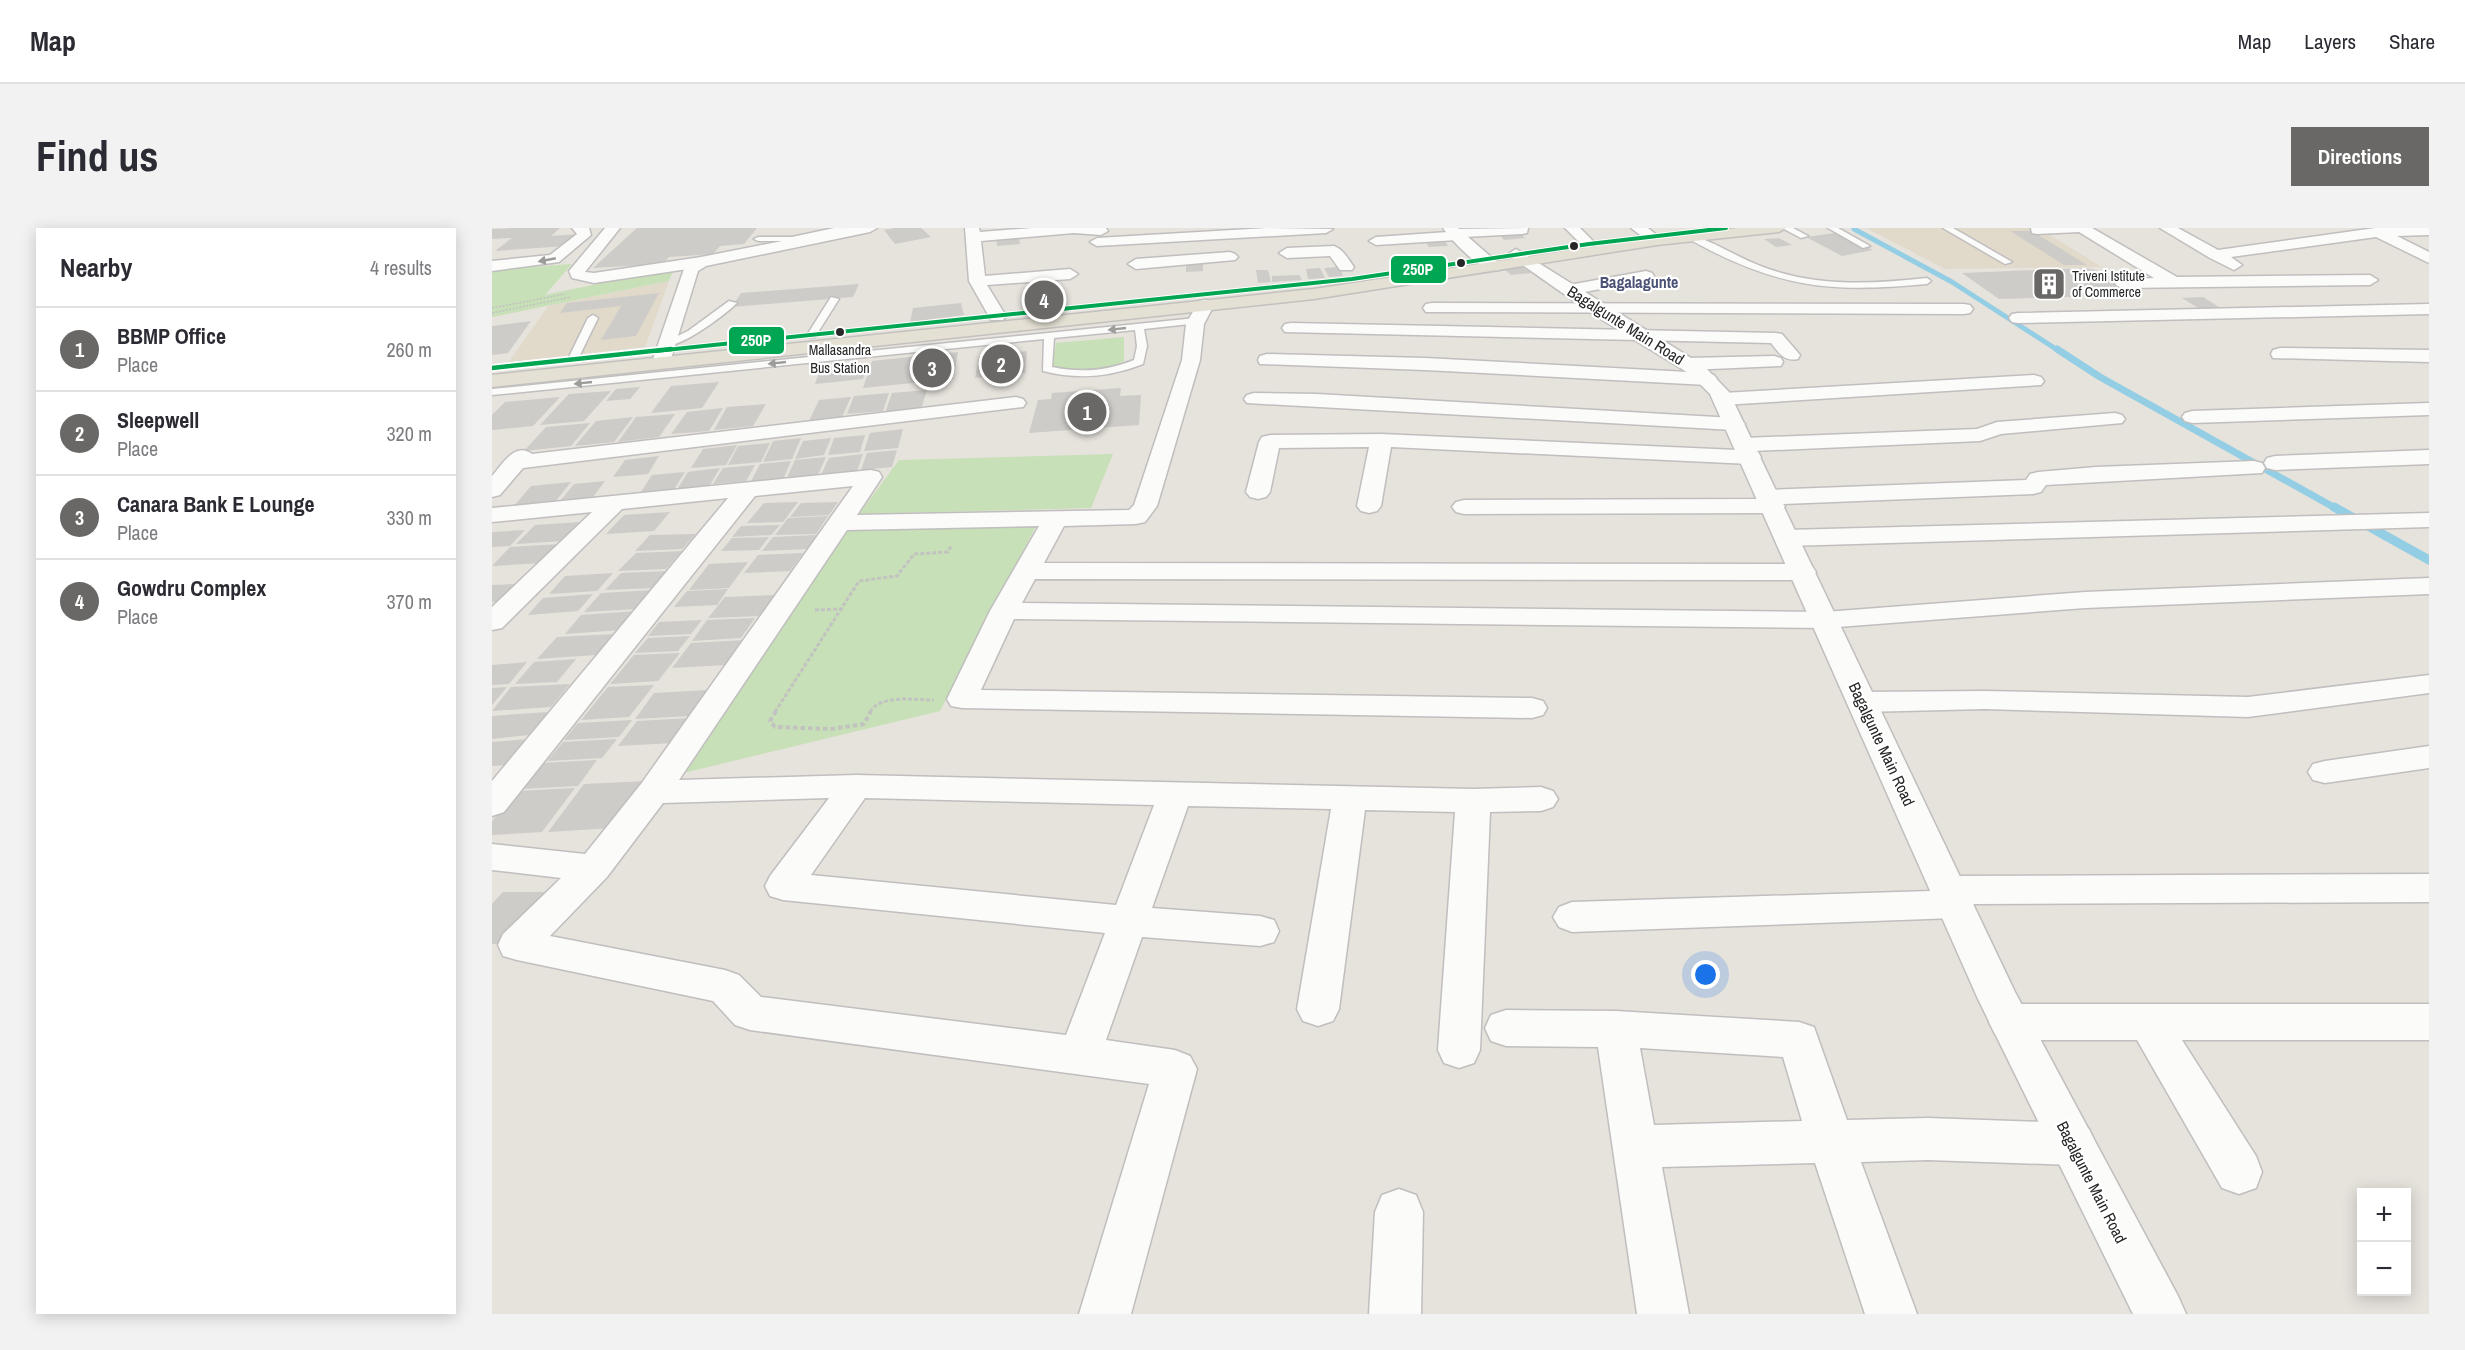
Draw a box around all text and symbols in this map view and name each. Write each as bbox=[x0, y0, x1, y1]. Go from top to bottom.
text: Map bbox=[30, 22, 76, 60]
text: Map bbox=[2238, 27, 2271, 56]
text: Layers bbox=[2304, 27, 2356, 56]
text: Share bbox=[2389, 27, 2435, 56]
button: Directions bbox=[2291, 127, 2429, 186]
text: Find us bbox=[36, 128, 158, 184]
unlabelled marker bbox=[1568, 240, 1580, 252]
text: Nearby bbox=[60, 250, 132, 285]
text: 4 results bbox=[370, 254, 432, 281]
line badge: 250P bbox=[1390, 255, 1447, 284]
one-way arrow bbox=[537, 256, 556, 265]
unlabelled marker bbox=[1455, 257, 1467, 269]
text: 250P bbox=[1403, 258, 1434, 280]
building icon: Triveni Istitute of Commerce bbox=[2031, 266, 2067, 302]
place label: Triveni Istitute of Commerce bbox=[2072, 267, 2145, 301]
district label: Bagalagunte bbox=[1600, 271, 1678, 293]
pin: 4 bbox=[1024, 278, 1064, 322]
street label: Bagalgunte Main Road bbox=[1563, 280, 1689, 370]
text: BBMP Office bbox=[117, 321, 226, 351]
one-way arrow bbox=[1108, 324, 1127, 334]
line badge: 250P bbox=[728, 326, 785, 355]
marker: Mallasandra Bus Station bbox=[834, 326, 846, 338]
text: 250P bbox=[741, 329, 772, 351]
text: 1 bbox=[75, 336, 84, 363]
text: 260 m bbox=[386, 336, 432, 363]
place label: Mallasandra Bus Station bbox=[809, 341, 872, 377]
pin: 2 bbox=[982, 342, 1020, 386]
pin: 3 bbox=[912, 346, 952, 390]
text: Place bbox=[117, 351, 158, 378]
one-way arrow bbox=[768, 358, 787, 368]
one-way arrow bbox=[574, 378, 593, 388]
pin: 1 bbox=[1068, 390, 1106, 435]
text: Sleepwell bbox=[117, 405, 199, 435]
text: 2 bbox=[75, 420, 84, 447]
text: 320 m bbox=[386, 420, 432, 447]
text: Place bbox=[117, 435, 158, 462]
text: Canara Bank E Lounge bbox=[117, 489, 315, 519]
text: 3 bbox=[75, 504, 84, 531]
text: 330 m bbox=[386, 504, 432, 531]
text: Place bbox=[117, 519, 158, 546]
text: Gowdru Complex bbox=[117, 573, 266, 603]
text: 4 bbox=[75, 588, 84, 615]
text: 370 m bbox=[386, 588, 432, 615]
text: Place bbox=[117, 603, 158, 630]
street label: Bagalgunte Main Road bbox=[1844, 679, 1920, 809]
your location bbox=[1691, 960, 1720, 989]
street label: Bagalgunte Main Road bbox=[2052, 1117, 2132, 1247]
map controls bbox=[2357, 1188, 2411, 1296]
button: + bbox=[2357, 1188, 2411, 1242]
button: − bbox=[2357, 1242, 2411, 1296]

